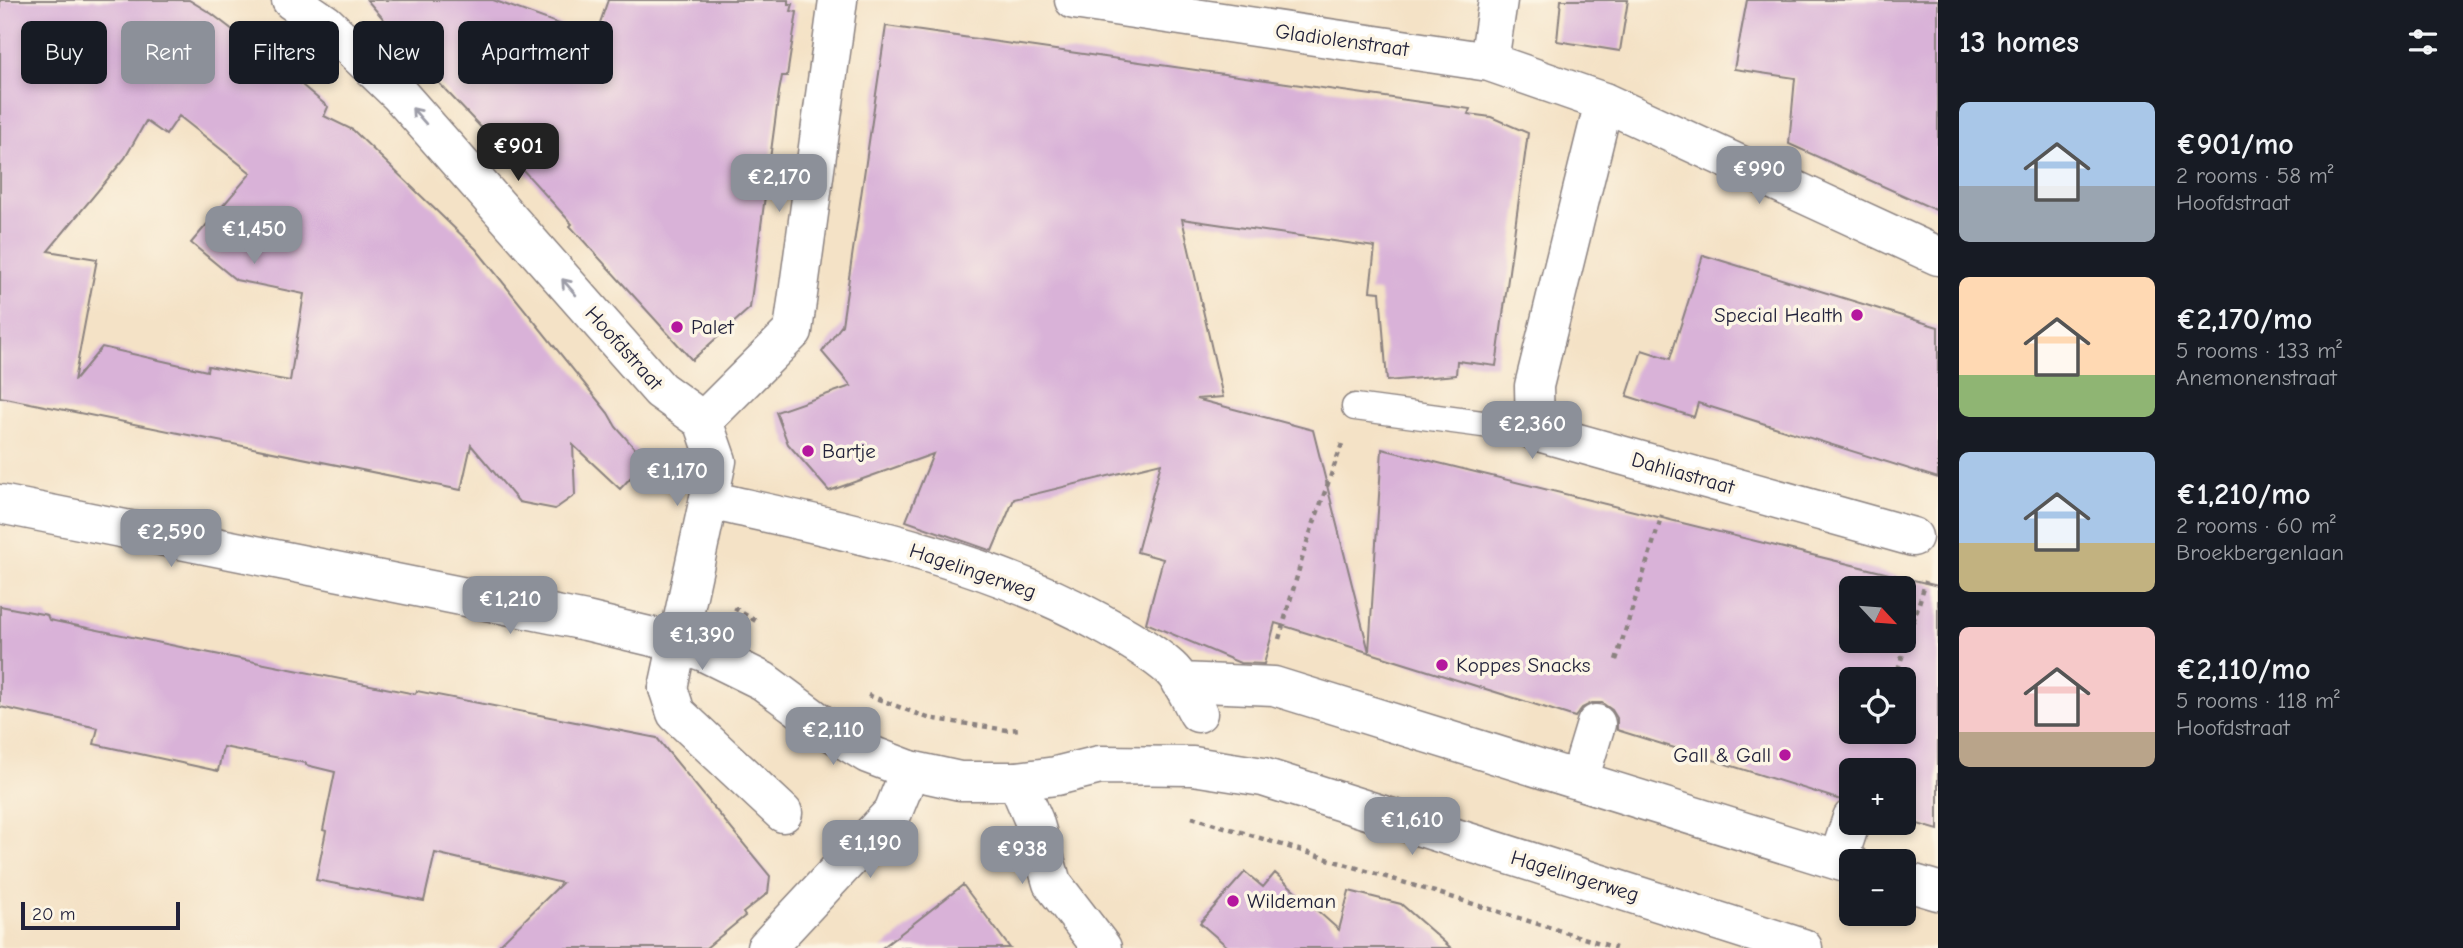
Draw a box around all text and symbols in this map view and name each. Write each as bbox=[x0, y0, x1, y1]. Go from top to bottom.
street label: Gladiolenstraat bbox=[1274, 19, 1411, 61]
chip: Buy bbox=[21, 21, 107, 84]
chip: Rent bbox=[121, 21, 215, 84]
chip: Filters bbox=[229, 21, 339, 84]
chip: New bbox=[353, 21, 444, 84]
chip: Apartment bbox=[458, 21, 613, 84]
icon: filters bbox=[2404, 23, 2442, 61]
text: 13 homes bbox=[1959, 25, 2079, 60]
one-way arrow bbox=[411, 107, 427, 125]
pin: €901 bbox=[477, 124, 559, 183]
text: €901/mo bbox=[2176, 127, 2294, 162]
icon: home bbox=[2015, 130, 2099, 214]
text: €901 bbox=[493, 132, 543, 159]
pin: €990 bbox=[1718, 146, 1800, 206]
pin: €2,170 bbox=[722, 154, 836, 214]
text: €990 bbox=[1732, 155, 1786, 182]
text: 2 rooms · 58 m² bbox=[2176, 162, 2334, 189]
text: €2,170 bbox=[747, 163, 811, 190]
text: Hoofdstraat bbox=[2176, 189, 2290, 216]
pin: €1,450 bbox=[197, 206, 311, 266]
text: €1,450 bbox=[221, 215, 287, 242]
one-way arrow bbox=[561, 278, 577, 296]
street label: Hoofdstraat bbox=[580, 301, 668, 395]
text: €2,170/mo bbox=[2176, 302, 2312, 337]
place label: Special Health bbox=[1714, 303, 1843, 327]
icon: home bbox=[2015, 305, 2099, 389]
marker: Special Health bbox=[1849, 307, 1865, 323]
place label: Palet bbox=[691, 315, 735, 339]
marker: Palet bbox=[669, 319, 685, 335]
text: 5 rooms · 133 m² bbox=[2176, 337, 2342, 364]
text: Anemonenstraat bbox=[2176, 364, 2337, 391]
pin: €2,360 bbox=[1475, 402, 1589, 461]
text: €2,360 bbox=[1498, 410, 1566, 437]
place label: Bartje bbox=[822, 439, 876, 463]
marker: Bartje bbox=[800, 443, 816, 459]
street label: Dahliastraat bbox=[1629, 447, 1738, 499]
pin: €1,170 bbox=[620, 448, 734, 508]
text: €1,170 bbox=[646, 457, 708, 484]
text: €1,210/mo bbox=[2176, 477, 2311, 512]
icon: home bbox=[2015, 480, 2099, 564]
pin: €2,590 bbox=[114, 510, 228, 569]
text: 2 rooms · 60 m² bbox=[2176, 512, 2336, 539]
text: €2,590 bbox=[136, 518, 206, 545]
street label: Hagelingerweg bbox=[906, 538, 1040, 604]
text: Broekbergenlaan bbox=[2176, 539, 2344, 566]
pin: €1,210 bbox=[453, 576, 567, 636]
north arrow bbox=[1839, 576, 1916, 653]
map controls bbox=[1839, 576, 1916, 926]
text: €1,210 bbox=[479, 585, 541, 612]
pin: €1,390 bbox=[645, 612, 759, 672]
text: €1,390 bbox=[669, 621, 735, 648]
text: €2,110/mo bbox=[2176, 652, 2311, 687]
place label: Koppes Snacks bbox=[1456, 653, 1591, 677]
icon: home bbox=[2015, 655, 2099, 739]
marker: Koppes Snacks bbox=[1434, 657, 1450, 673]
button: locate bbox=[1839, 667, 1916, 744]
text: 5 rooms · 118 m² bbox=[2176, 687, 2340, 714]
pin: €2,110 bbox=[776, 708, 890, 767]
text: Hoofdstraat bbox=[2176, 714, 2290, 741]
text: €2,110 bbox=[802, 716, 864, 743]
place label: Gall & Gall bbox=[1673, 743, 1771, 767]
marker: Gall & Gall bbox=[1777, 747, 1793, 763]
button: + bbox=[1839, 758, 1916, 835]
pin: €1,610 bbox=[1355, 798, 1469, 857]
text: €1,610 bbox=[1380, 806, 1444, 833]
pin: €1,190 bbox=[813, 820, 927, 880]
pin: €938 bbox=[981, 826, 1063, 886]
text: €1,190 bbox=[838, 829, 902, 856]
text: €938 bbox=[997, 835, 1048, 862]
street label: Hagelingerweg bbox=[1508, 845, 1642, 907]
button: − bbox=[1839, 849, 1916, 926]
place label: Wildeman bbox=[1247, 889, 1336, 913]
marker: Wildeman bbox=[1225, 893, 1241, 909]
scale bar bbox=[21, 899, 180, 931]
text: 20 m bbox=[32, 903, 76, 925]

